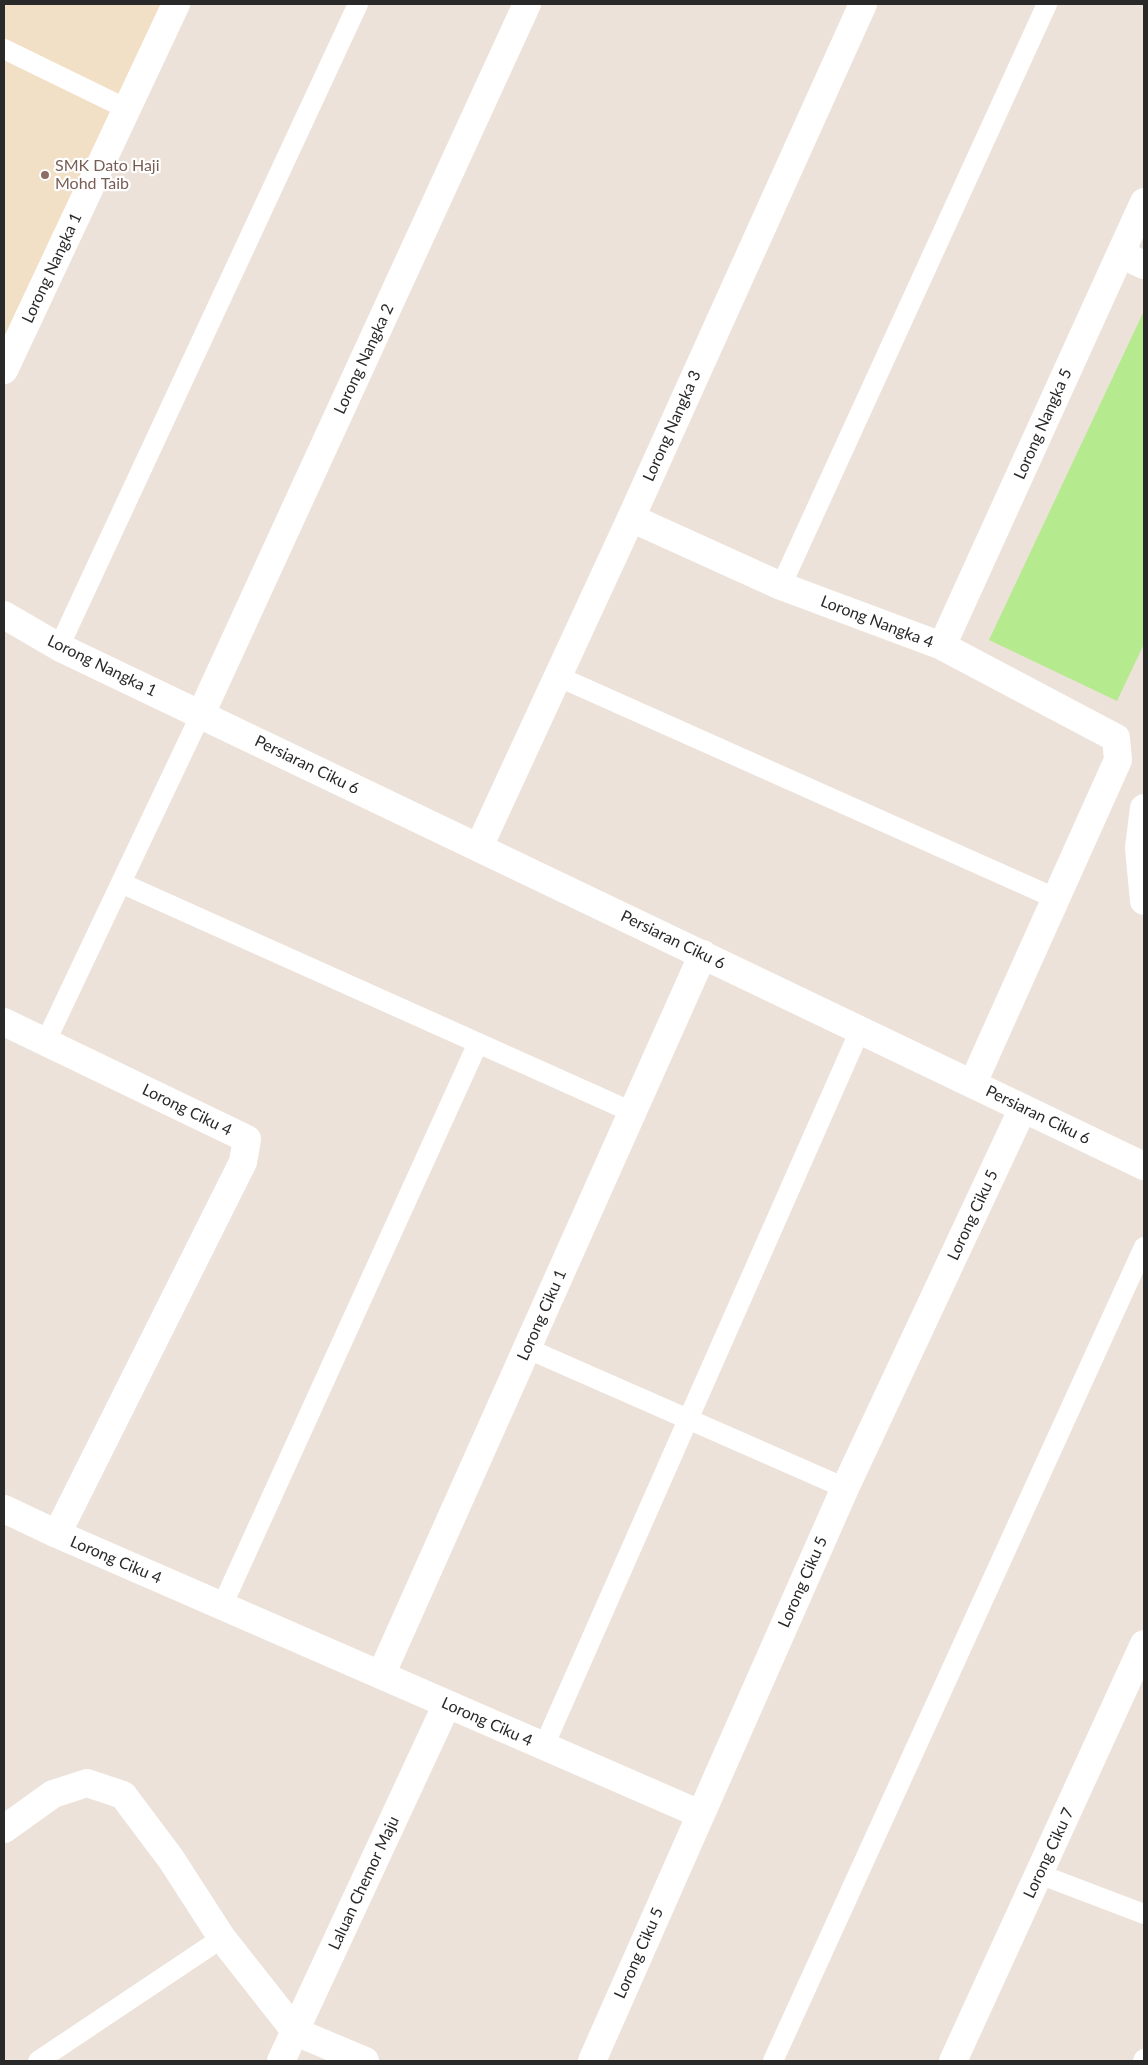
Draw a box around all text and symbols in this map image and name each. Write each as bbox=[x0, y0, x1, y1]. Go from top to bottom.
place label: SMK Dato Haji Mohd Taib bbox=[55, 156, 160, 194]
marker: SMK Dato Haji Mohd Taib bbox=[39, 169, 51, 181]
street label: Lorong Nangka 1 bbox=[18, 210, 86, 326]
street label: Lorong Nangka 2 bbox=[330, 301, 398, 417]
street label: Lorong Nangka 5 bbox=[1010, 366, 1076, 482]
street label: Lorong Nangka 3 bbox=[639, 368, 705, 484]
street label: Lorong Nangka 4 bbox=[818, 592, 936, 652]
street label: Lorong Nangka 1 bbox=[44, 631, 160, 701]
street label: Persiaran Ciku 6 bbox=[252, 731, 362, 799]
street label: Persiaran Ciku 6 bbox=[618, 906, 728, 974]
street label: Lorong Ciku 4 bbox=[139, 1080, 235, 1140]
street label: Persiaran Ciku 6 bbox=[983, 1081, 1093, 1149]
street label: Lorong Ciku 5 bbox=[944, 1167, 1002, 1263]
street label: Lorong Ciku 1 bbox=[513, 1267, 571, 1363]
street label: Lorong Ciku 4 bbox=[67, 1532, 165, 1588]
street label: Lorong Ciku 5 bbox=[774, 1534, 832, 1630]
street label: Lorong Ciku 4 bbox=[439, 1693, 535, 1751]
street label: Lorong Ciku 7 bbox=[1020, 1805, 1078, 1901]
street label: Laluan Chemor Maju bbox=[325, 1813, 403, 1953]
street label: Lorong Ciku 5 bbox=[610, 1905, 668, 2001]

